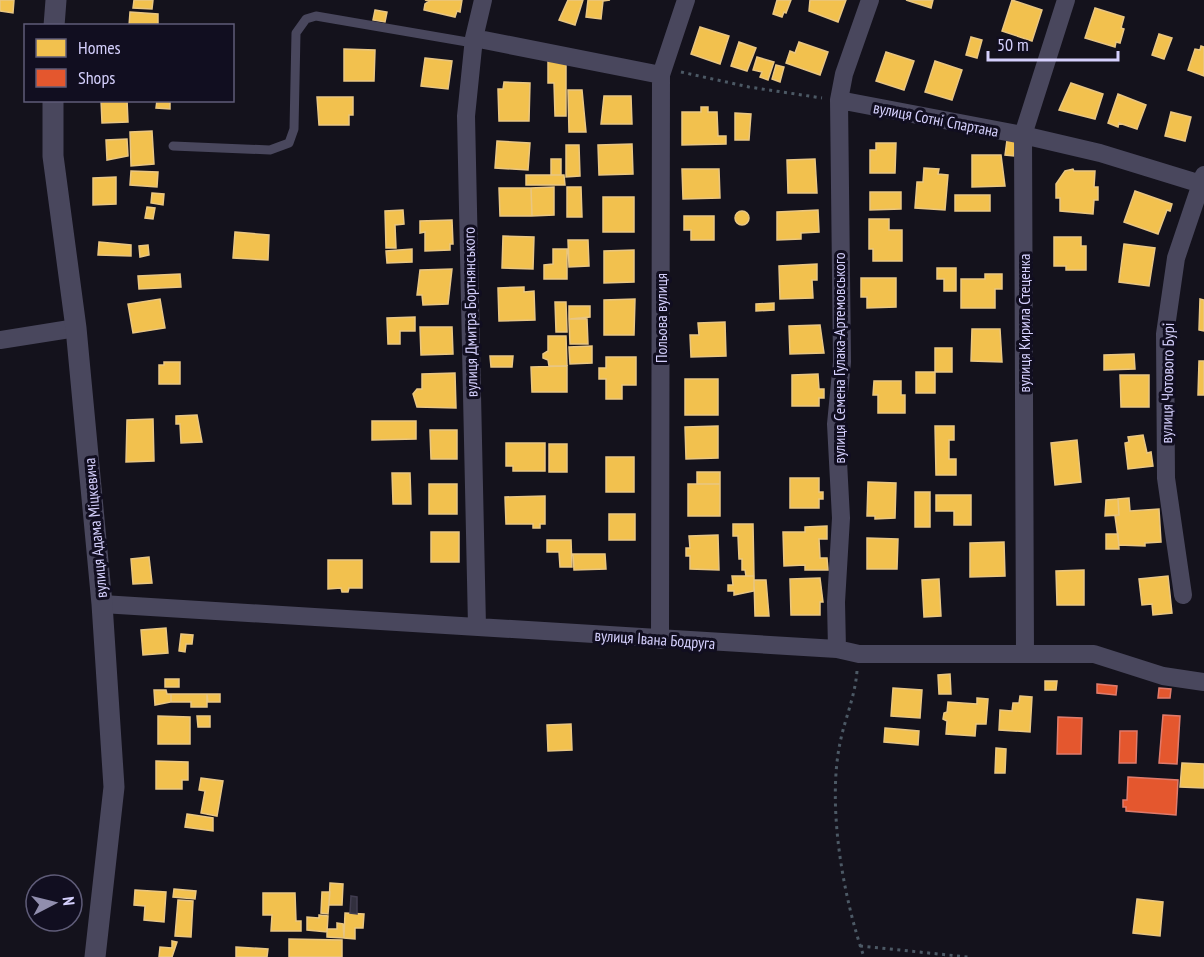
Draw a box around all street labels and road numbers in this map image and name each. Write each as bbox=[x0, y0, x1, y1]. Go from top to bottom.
street label: вулиця Сотні Спартана bbox=[872, 97, 1000, 141]
street label: вулиця Дмитра Бортнянського bbox=[459, 227, 481, 397]
street label: вулиця Семена Гулака-Артемовського bbox=[829, 252, 849, 464]
street label: вулиця Кирила Стеценка bbox=[1014, 254, 1034, 392]
street label: Польова вулиця bbox=[651, 273, 671, 363]
street label: вулиця Чотового Бурі bbox=[1156, 323, 1178, 443]
street label: вулиця Адама Міцкевича bbox=[79, 457, 111, 599]
street label: вулиця Івана Бодруга bbox=[594, 625, 716, 653]

